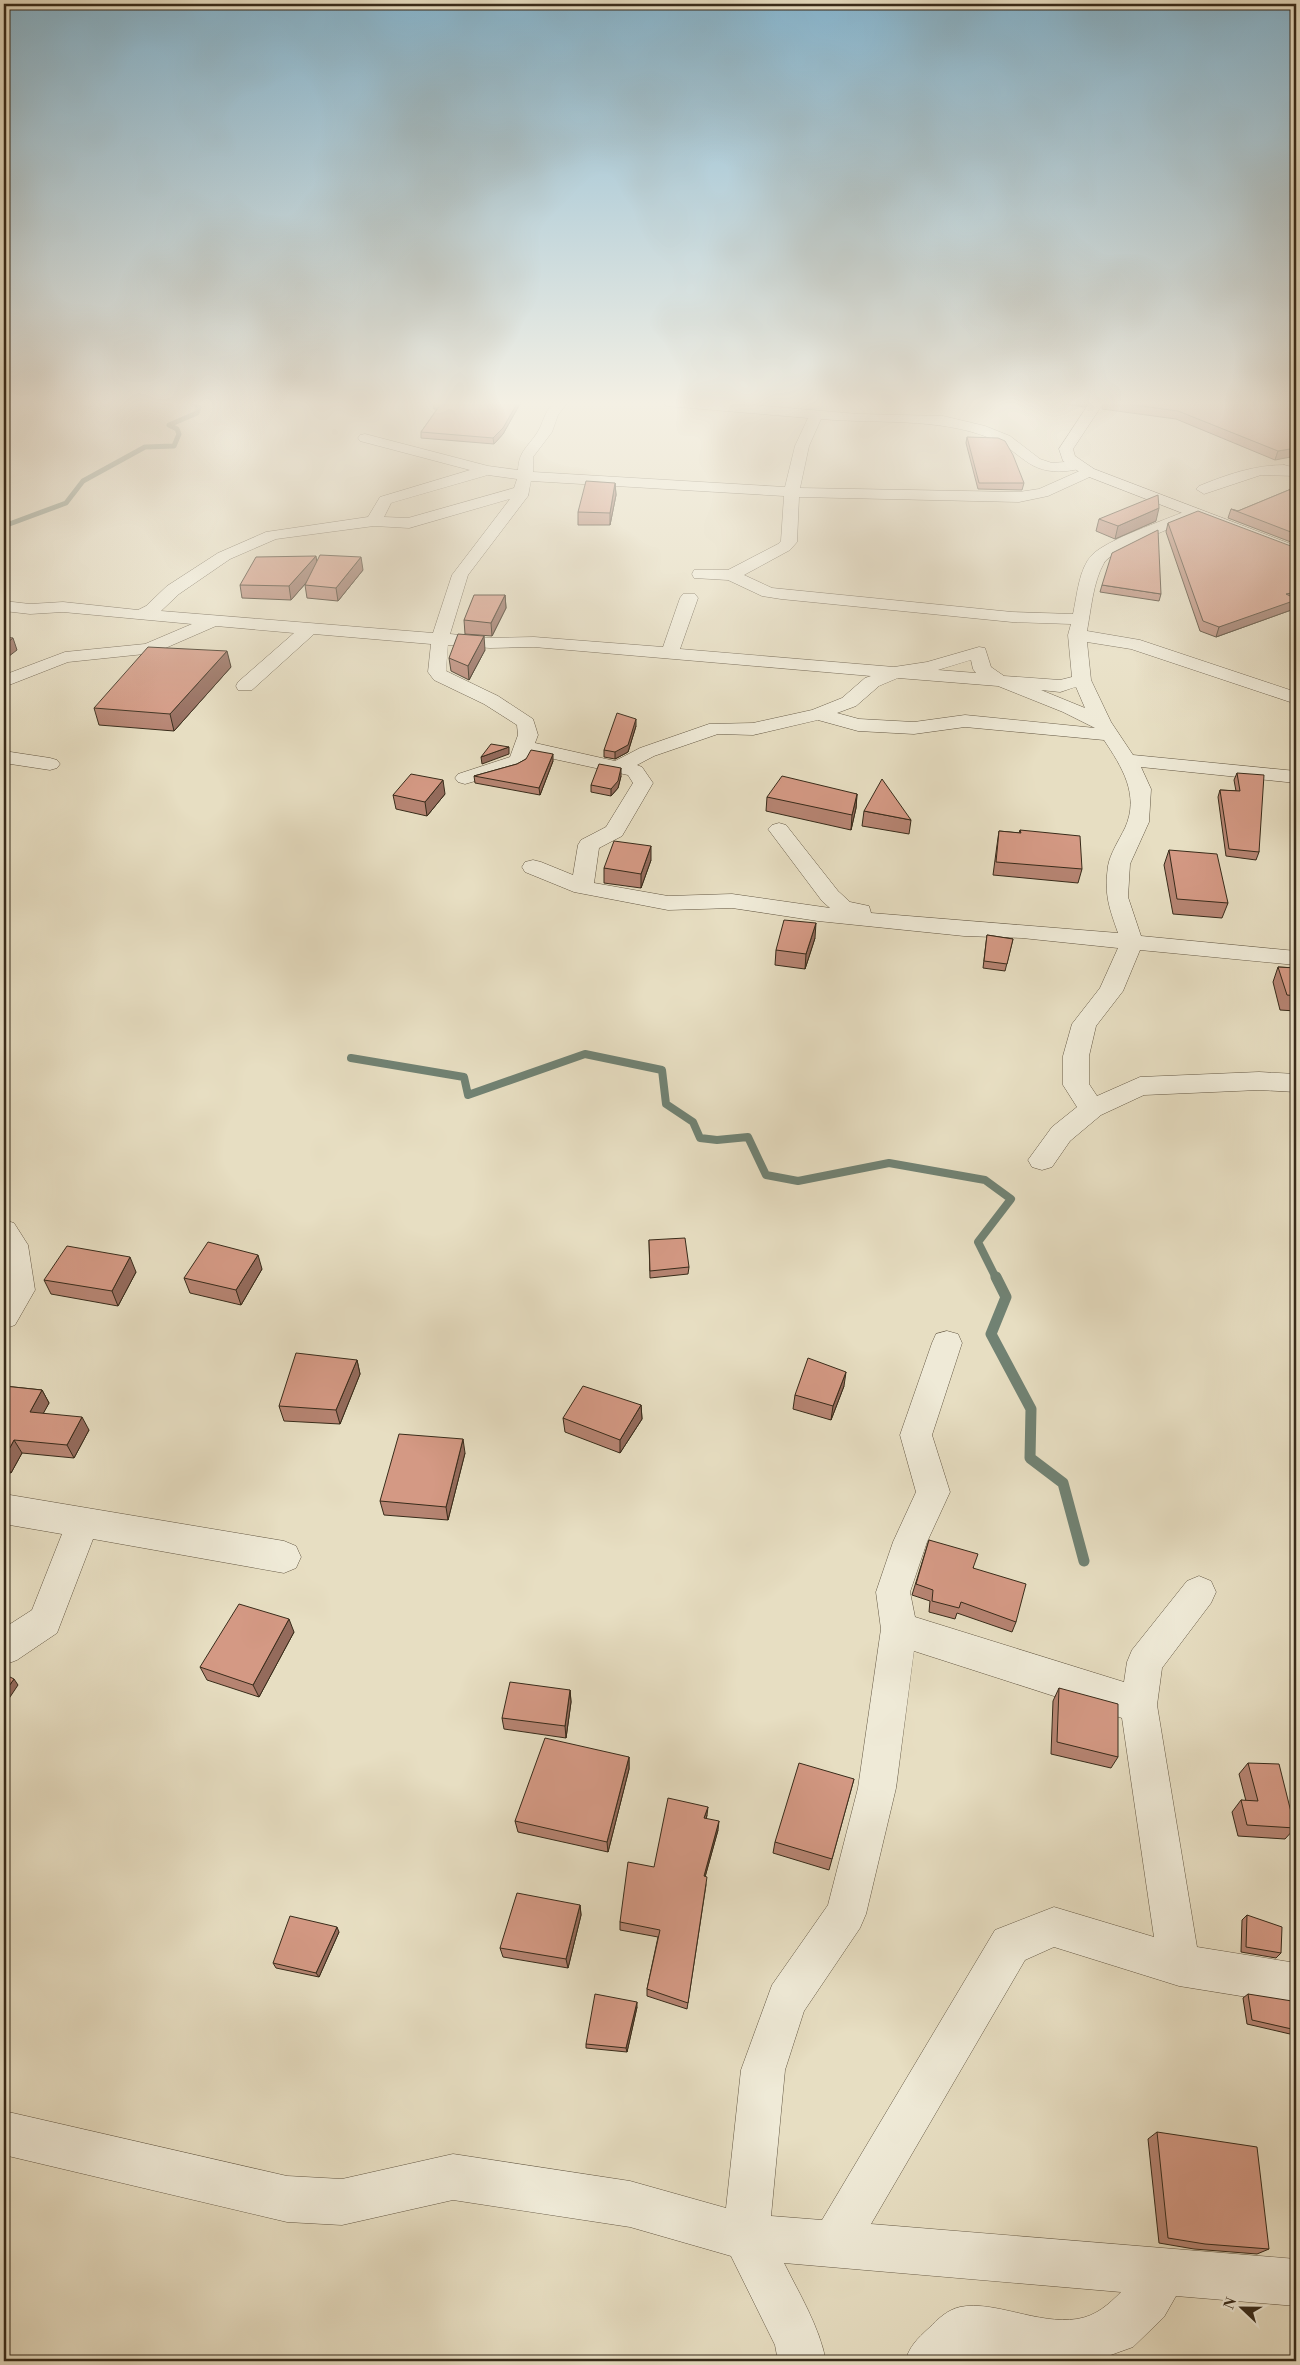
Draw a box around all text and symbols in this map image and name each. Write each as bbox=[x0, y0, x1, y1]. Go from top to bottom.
north arrow bbox=[1218, 2282, 1268, 2332]
text: N bbox=[1220, 2295, 1241, 2312]

